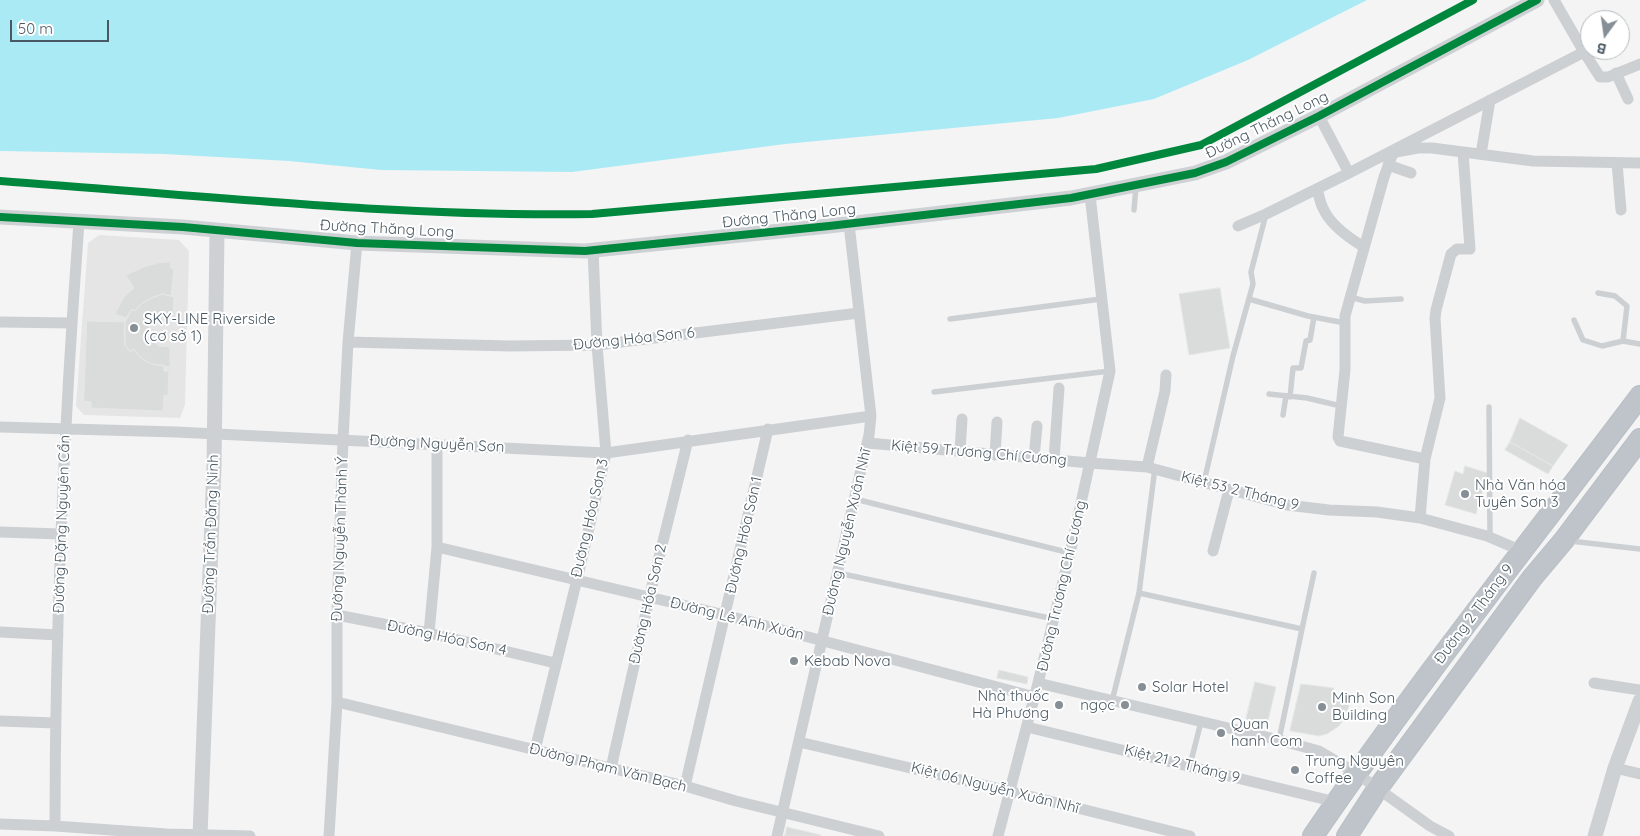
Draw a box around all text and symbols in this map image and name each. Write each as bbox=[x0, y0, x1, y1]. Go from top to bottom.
scale bar bbox=[12, 10, 111, 42]
north arrow bbox=[1580, 10, 1630, 60]
text: 50 m bbox=[18, 19, 53, 38]
text: B bbox=[1595, 39, 1608, 58]
street label: Đường Thăng Long bbox=[1203, 87, 1331, 163]
street label: Đường Thăng Long bbox=[721, 200, 857, 232]
street label: Đường Thăng Long bbox=[319, 216, 455, 242]
place label: SKY-LINE Riverside (cơ sở 1) bbox=[144, 310, 276, 345]
marker: SKY-LINE Riverside (cơ sở 1) bbox=[128, 322, 140, 334]
street label: Đường Hóa Sơn 6 bbox=[572, 324, 696, 354]
street label: Đường Nguyễn Sơn bbox=[369, 431, 505, 457]
street label: Đường Đặng Nguyên Cẩn bbox=[50, 435, 74, 613]
street label: Kiệt 59 Trương Chí Cương bbox=[890, 436, 1068, 470]
street label: Đường Nguyễn Xuân Nhĩ bbox=[819, 447, 875, 617]
street label: Đường Trần Đăng Ninh bbox=[199, 454, 223, 614]
street label: Đường Nguyễn Thành Ý bbox=[328, 456, 352, 622]
street label: Đường Hóa Sơn 3 bbox=[568, 457, 612, 579]
street label: Kiệt 53 2 Tháng 9 bbox=[1179, 468, 1301, 514]
street label: Đường Hóa Sơn 1 bbox=[722, 475, 766, 595]
place label: Nhà Văn hóa Tuyên Sơn 3 bbox=[1475, 476, 1566, 511]
marker: Nhà Văn hóa Tuyên Sơn 3 bbox=[1459, 488, 1471, 500]
street label: Đường Trương Chí Cương bbox=[1034, 499, 1090, 673]
street label: Đường Hóa Sơn 2 bbox=[625, 542, 671, 666]
street label: Đường 2 Tháng 9 bbox=[1431, 561, 1517, 667]
street label: Đường Lê Anh Xuân bbox=[668, 594, 806, 644]
street label: Đường Hóa Sơn 4 bbox=[386, 617, 508, 659]
place label: Kebab Nova bbox=[804, 652, 891, 670]
marker: Kebab Nova bbox=[788, 655, 800, 667]
place label: Solar Hotel bbox=[1152, 678, 1229, 696]
marker: Solar Hotel bbox=[1136, 681, 1148, 693]
place label: Nhà thuốc Hà Phương bbox=[972, 687, 1049, 722]
place label: Minh Son Building bbox=[1332, 689, 1395, 724]
place label: ngọc bbox=[1080, 696, 1115, 714]
marker: Nhà thuốc Hà Phương bbox=[1053, 699, 1065, 711]
marker: ngọc bbox=[1119, 699, 1131, 711]
marker: Minh Son Building bbox=[1316, 701, 1328, 713]
place label: Quan hanh Com bbox=[1231, 715, 1302, 750]
marker: Quan hanh Com bbox=[1215, 727, 1227, 739]
street label: Đường Phạm Văn Bạch bbox=[527, 740, 689, 796]
street label: Kiệt 21 2 Tháng 9 bbox=[1122, 741, 1242, 787]
place label: Trung Nguyên Coffee bbox=[1305, 752, 1404, 787]
street label: Kiệt 06 Nguyễn Xuân Nhĩ bbox=[909, 758, 1081, 818]
marker: Trung Nguyên Coffee bbox=[1289, 764, 1301, 776]

